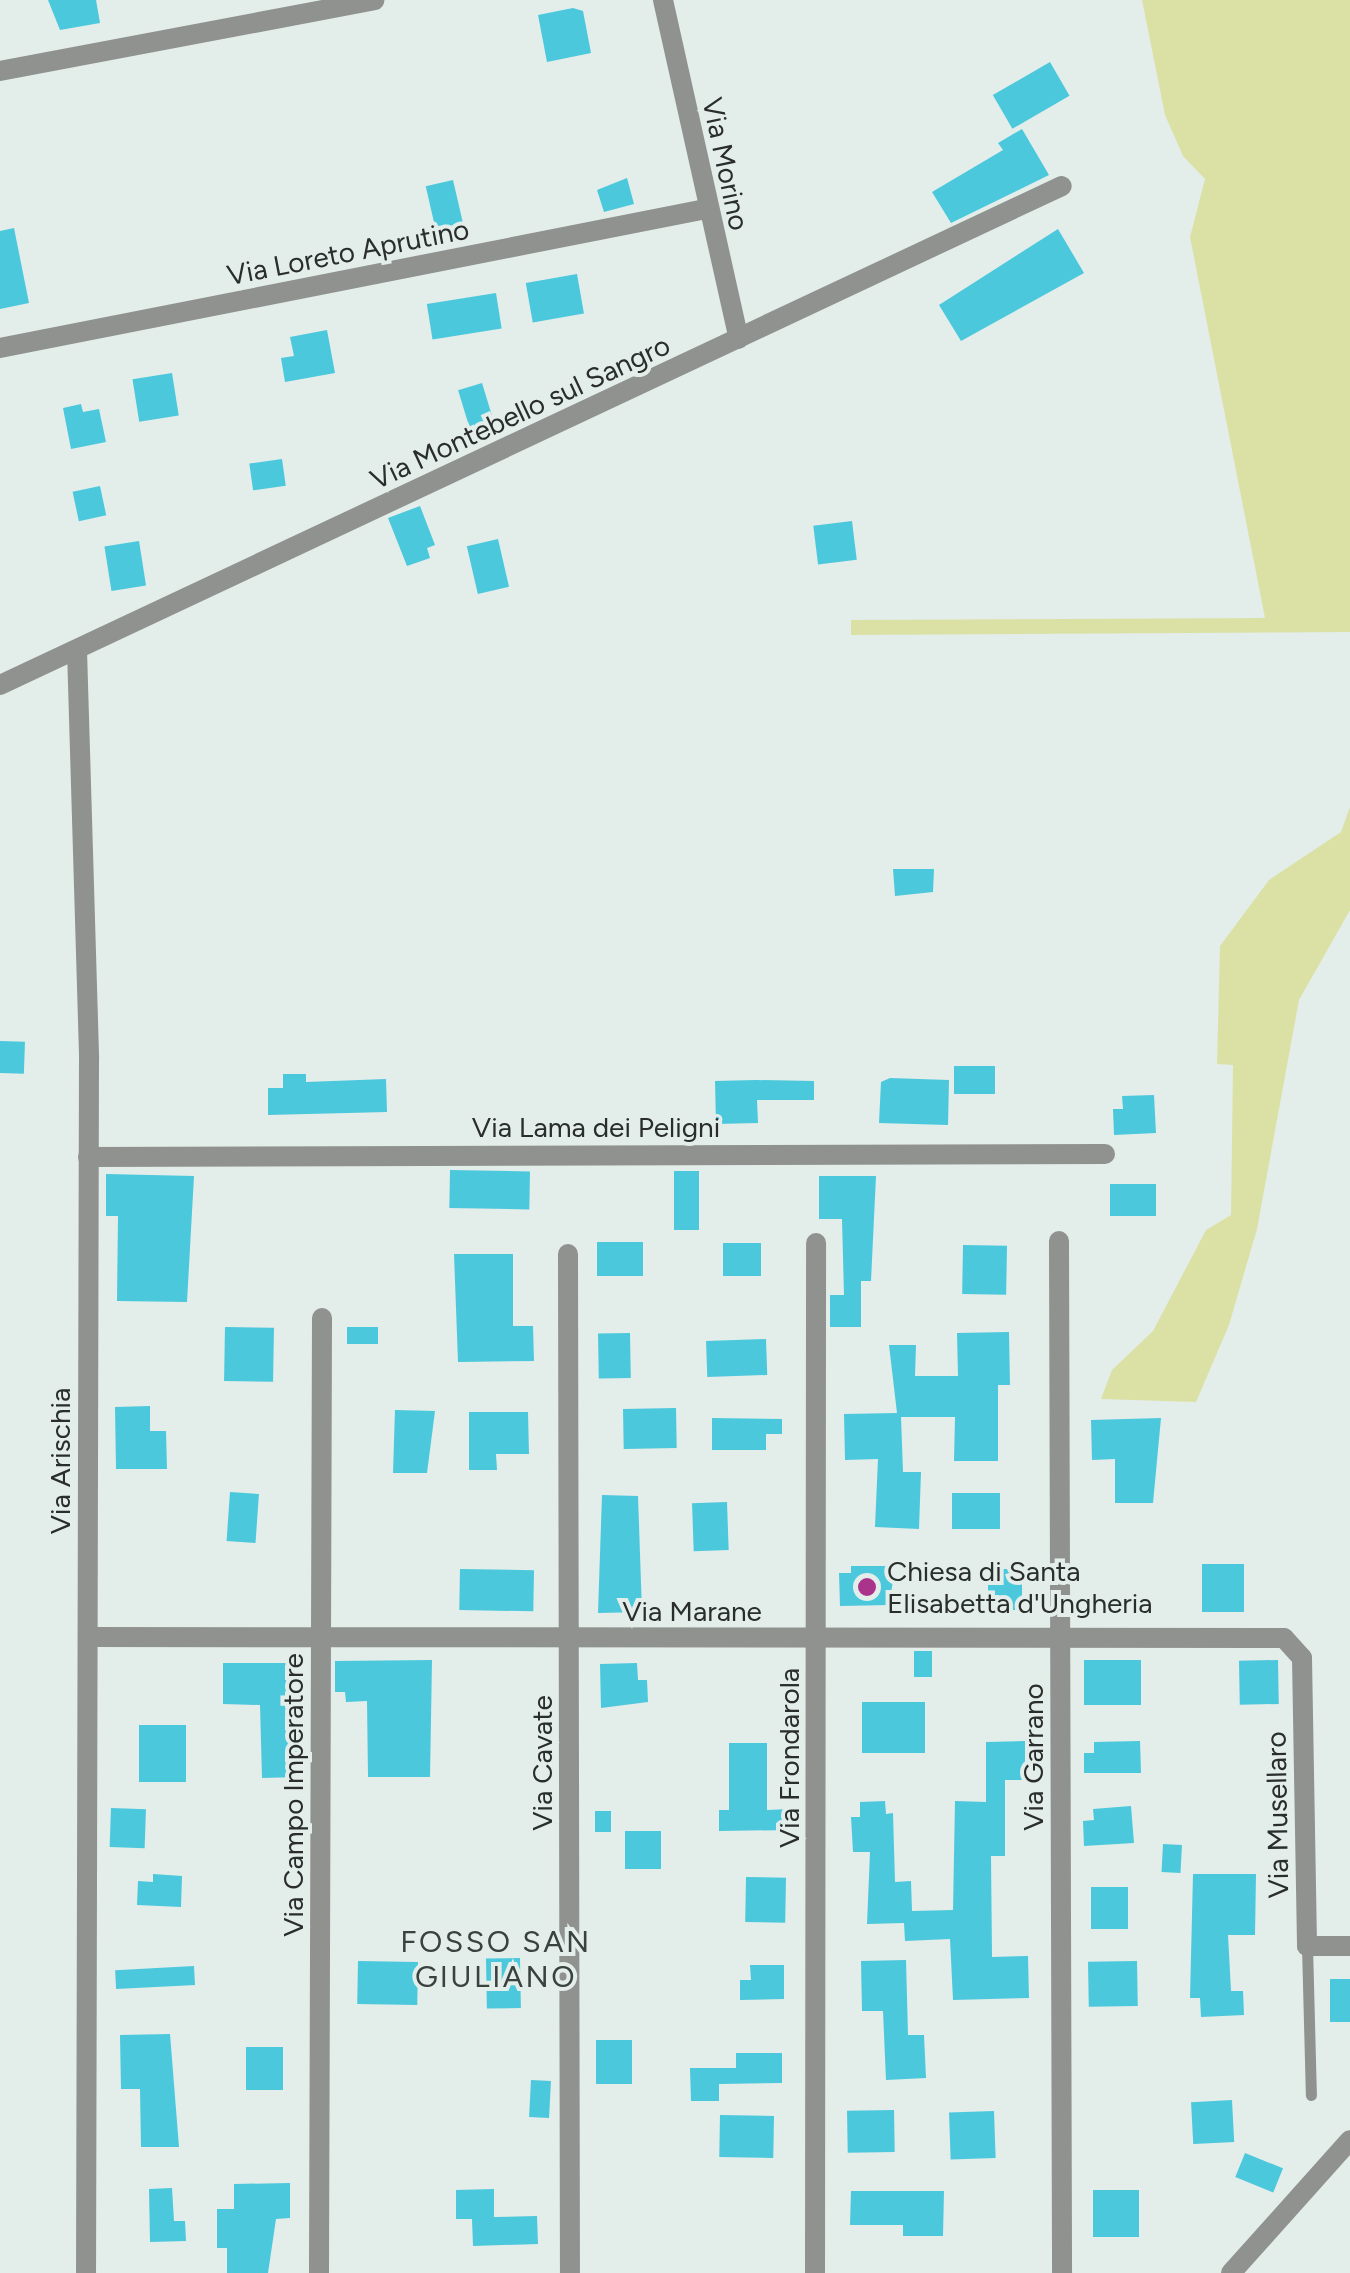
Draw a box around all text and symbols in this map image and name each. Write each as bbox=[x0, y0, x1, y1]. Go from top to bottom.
street label: Via Morino bbox=[696, 95, 756, 233]
street label: Via Loreto Aprutino bbox=[224, 212, 472, 292]
street label: Via Montebello sul Sangro bbox=[365, 328, 675, 496]
street label: Via Lama dei Peligni bbox=[472, 1110, 720, 1144]
street label: Via Arischia bbox=[43, 1388, 77, 1534]
place label: Chiesa di Santa Elisabetta d'Ungheria bbox=[887, 1554, 1153, 1620]
marker: Chiesa di Santa Elisabetta d'Ungheria bbox=[856, 1576, 878, 1598]
street label: Via Marane bbox=[622, 1594, 762, 1628]
street label: Via Campo Imperatore bbox=[276, 1653, 310, 1937]
street label: Via Frondarola bbox=[772, 1668, 806, 1848]
street label: Via Garrano bbox=[1016, 1683, 1050, 1831]
street label: Via Cavate bbox=[525, 1695, 559, 1831]
street label: Via Musellaro bbox=[1259, 1731, 1295, 1899]
district label: FOSSO SAN GIULIANO bbox=[400, 1924, 592, 1994]

